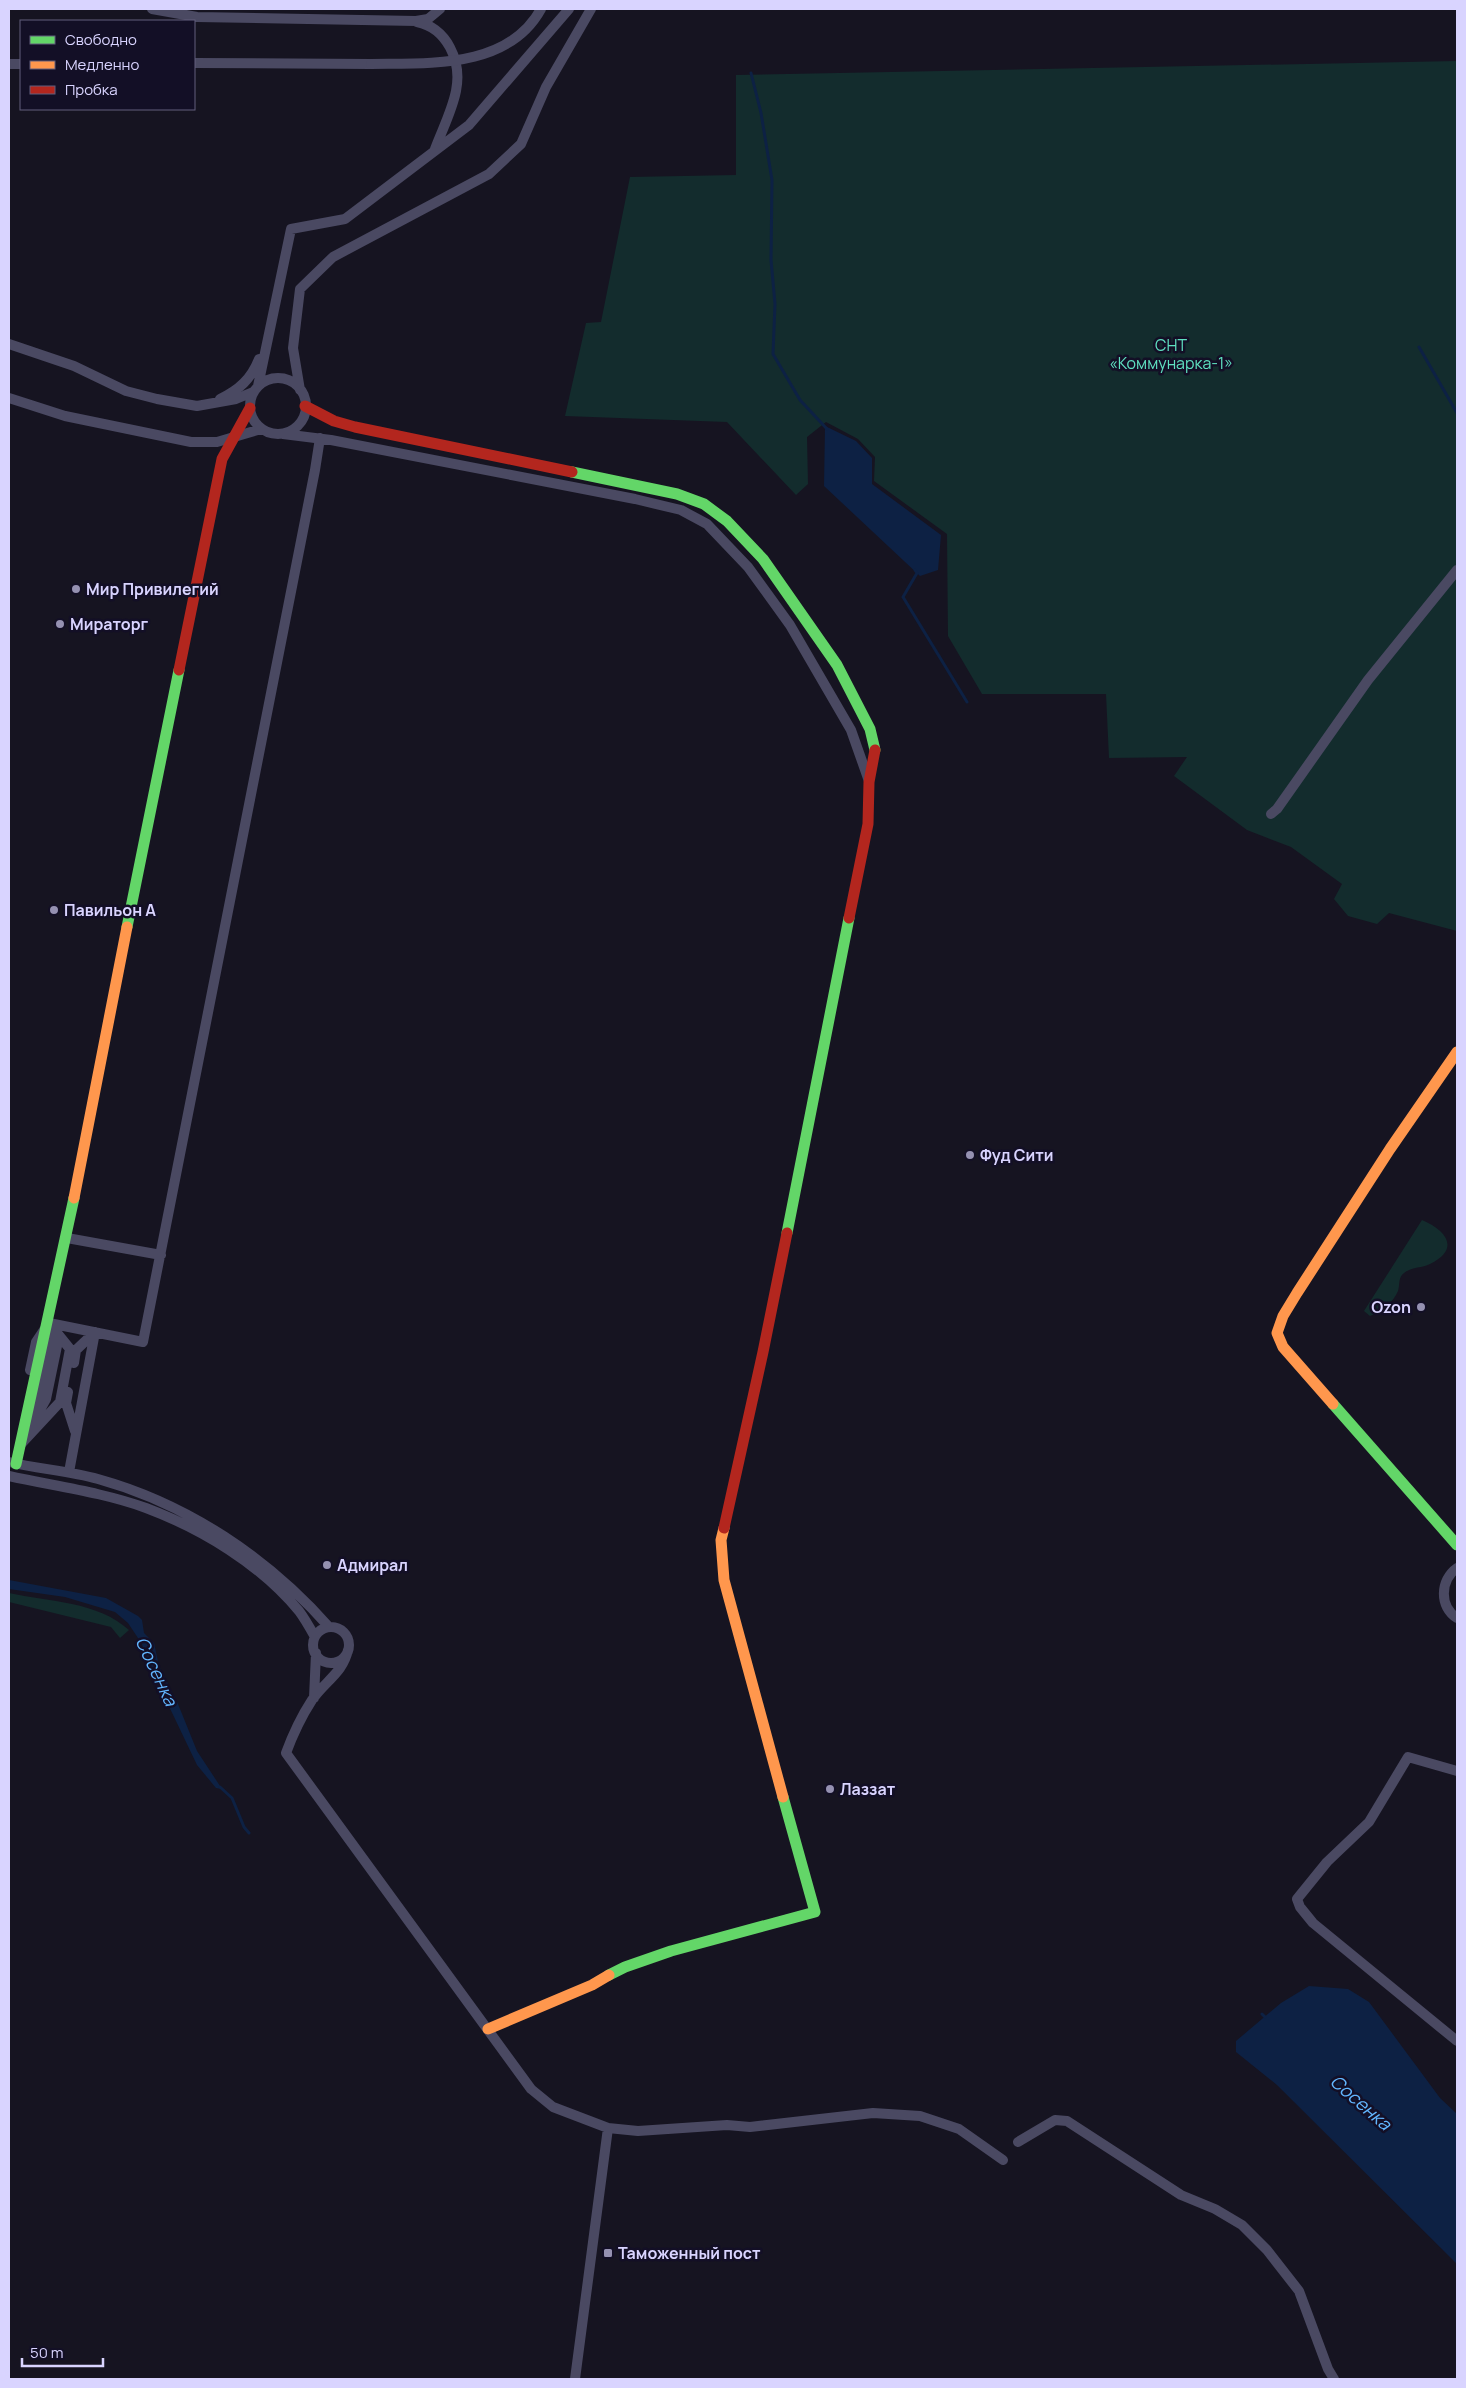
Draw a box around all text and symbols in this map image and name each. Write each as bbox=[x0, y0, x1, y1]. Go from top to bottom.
legend bbox=[20, 20, 195, 110]
text: Свободно bbox=[65, 29, 137, 50]
text: Медленно bbox=[65, 54, 139, 75]
text: Пробка bbox=[65, 79, 118, 100]
park label: СНТ «Коммунарка-1» bbox=[1109, 334, 1233, 374]
place label: Мир Привилегий bbox=[86, 578, 219, 600]
marker: Мир Привилегий bbox=[70, 583, 82, 595]
place label: Мираторг bbox=[70, 613, 149, 635]
marker: Мираторг bbox=[54, 618, 66, 630]
place label: Павильон А bbox=[64, 899, 156, 921]
marker: Павильон А bbox=[48, 904, 60, 916]
place label: Фуд Сити bbox=[980, 1144, 1054, 1166]
marker: Фуд Сити bbox=[964, 1149, 976, 1161]
place label: Ozon bbox=[1371, 1296, 1411, 1318]
marker: Ozon bbox=[1415, 1301, 1427, 1313]
place label: Адмирал bbox=[337, 1554, 408, 1576]
marker: Адмирал bbox=[321, 1559, 333, 1571]
water label: Сосенка bbox=[131, 1633, 184, 1710]
place label: Лаззат bbox=[840, 1778, 896, 1800]
marker: Лаззат bbox=[824, 1783, 836, 1795]
water label: Сосенка bbox=[1325, 2069, 1397, 2136]
place label: Таможенный пост bbox=[618, 2242, 761, 2264]
marker: Таможенный пост bbox=[602, 2247, 614, 2259]
scale bar bbox=[22, 2336, 104, 2368]
text: 50 m bbox=[30, 2342, 64, 2363]

